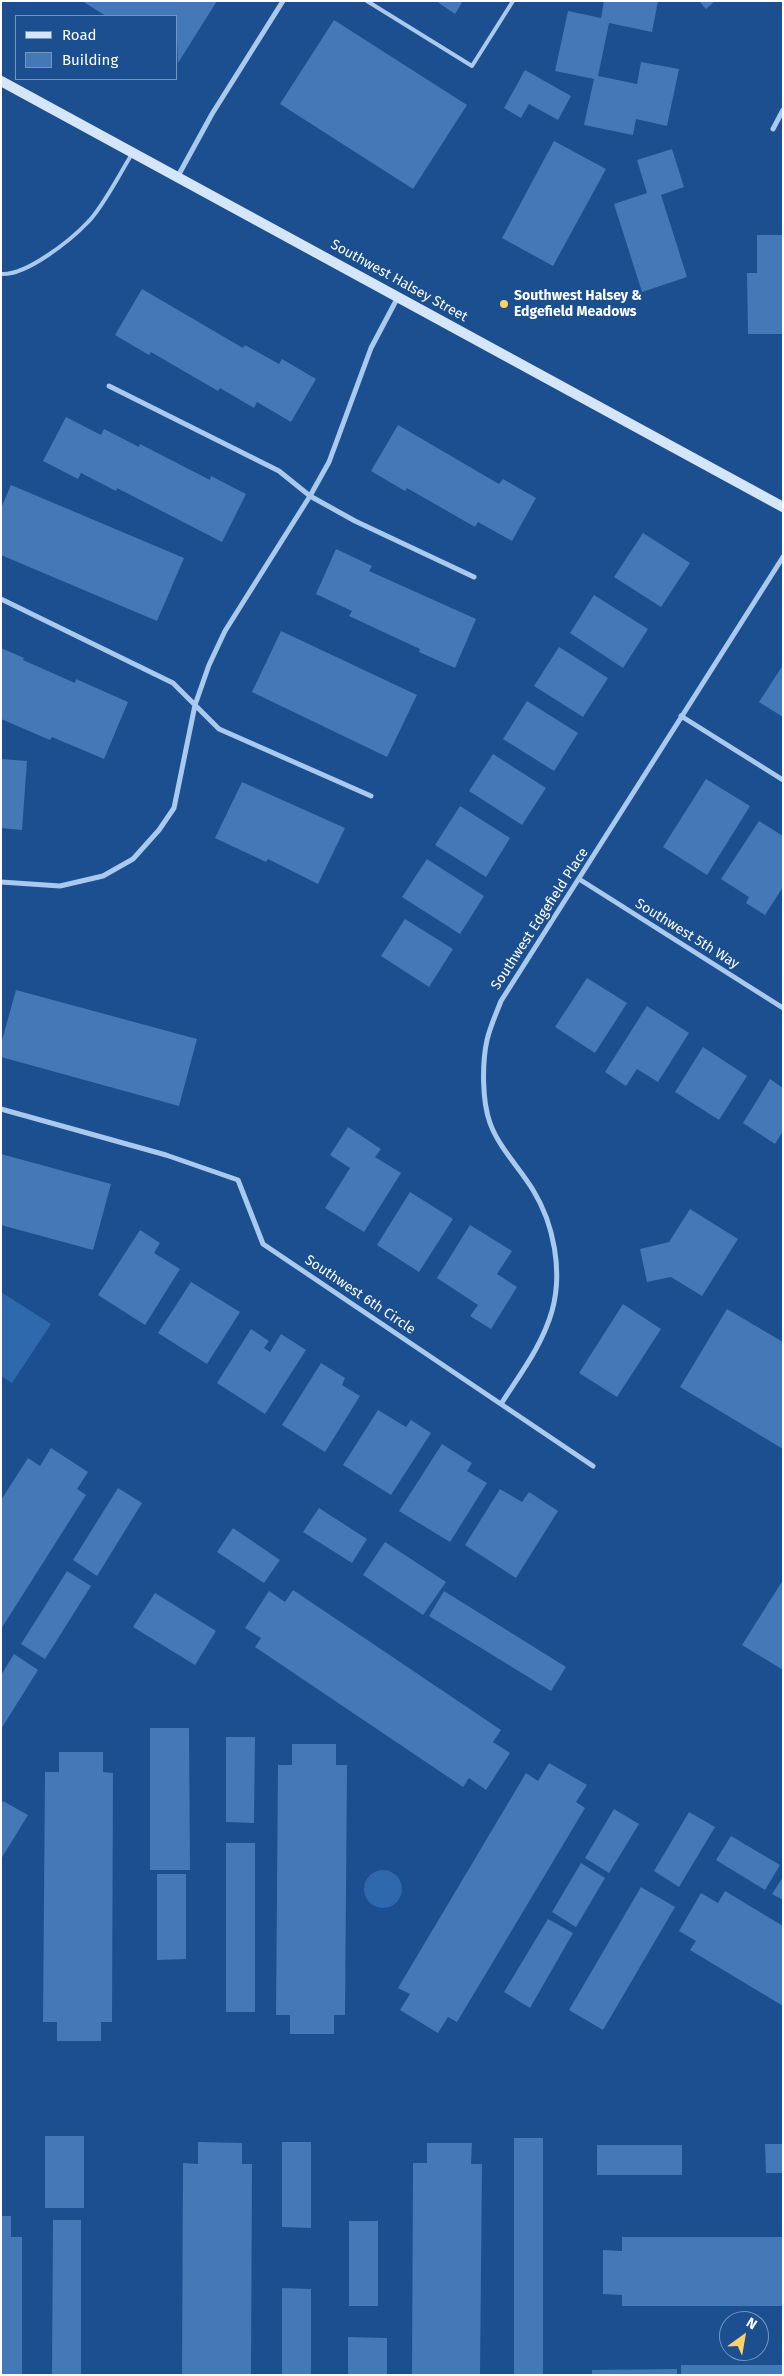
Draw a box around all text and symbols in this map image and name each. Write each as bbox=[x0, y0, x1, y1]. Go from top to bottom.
legend bbox=[15, 15, 178, 80]
text: Road bbox=[62, 26, 97, 44]
text: Building bbox=[62, 51, 118, 69]
street label: Southwest Halsey Street bbox=[328, 236, 470, 326]
place label: Southwest Halsey & Edgefield Meadows bbox=[514, 288, 642, 321]
marker: Southwest Halsey & Edgefield Meadows bbox=[498, 298, 510, 310]
street label: Southwest Edgefield Place bbox=[488, 845, 592, 993]
street label: Southwest 5th Way bbox=[632, 895, 742, 973]
street label: Southwest 6th Circle bbox=[302, 1252, 418, 1338]
north arrow bbox=[719, 2311, 769, 2361]
text: N bbox=[743, 2314, 760, 2333]

